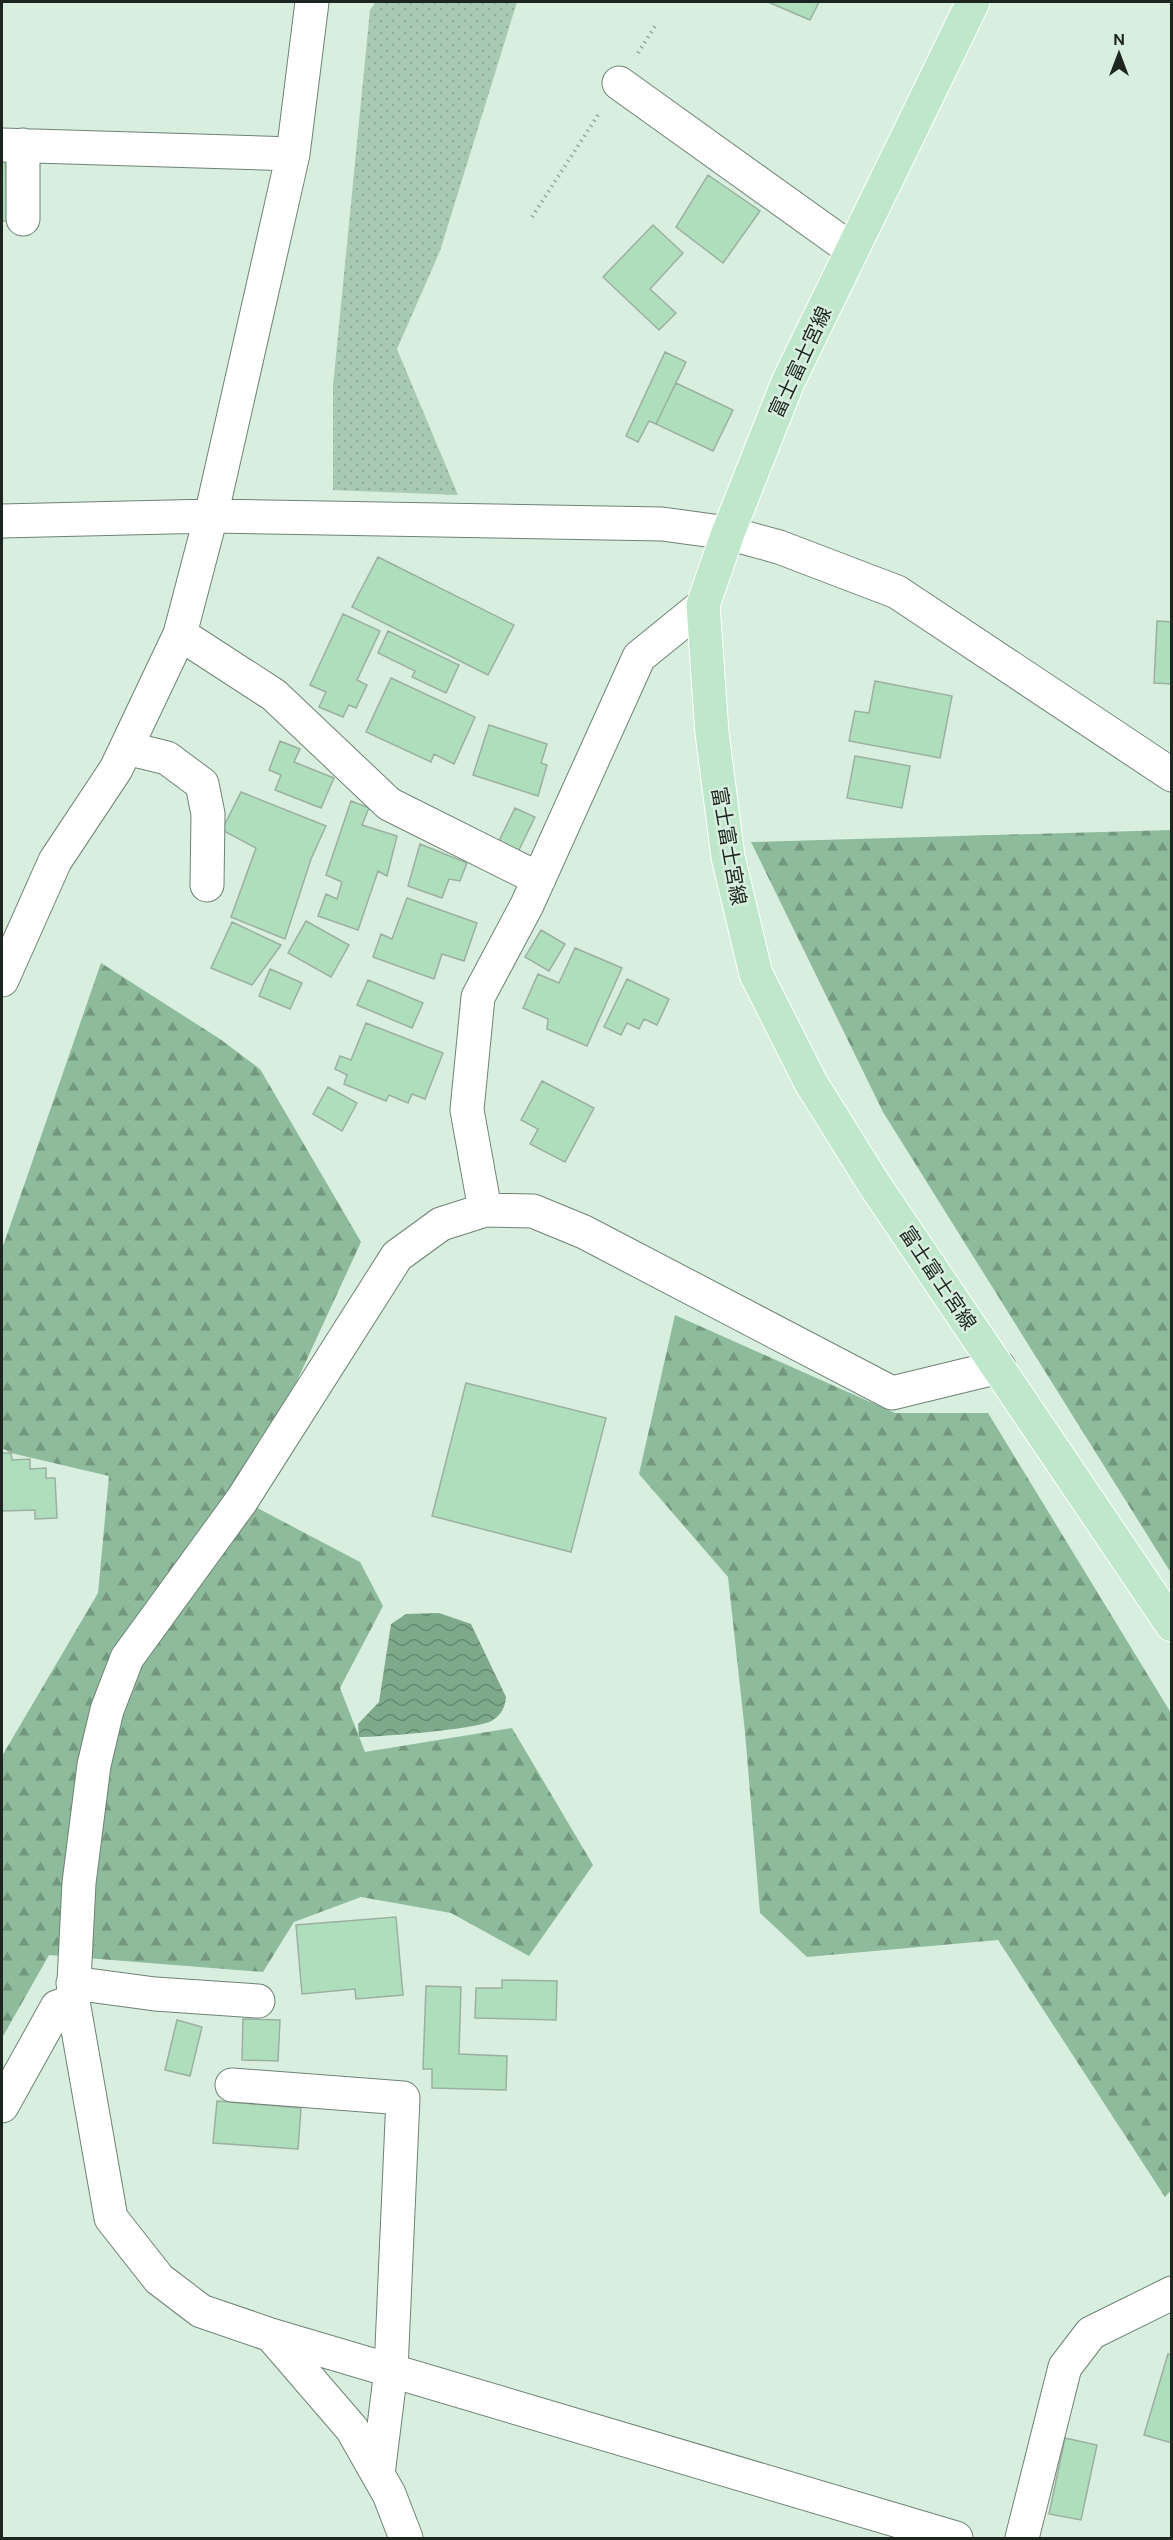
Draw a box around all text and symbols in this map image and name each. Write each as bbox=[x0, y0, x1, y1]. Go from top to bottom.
north arrow bbox=[1089, 24, 1149, 84]
text: N bbox=[1113, 29, 1125, 50]
street label: 富士富士宮線 bbox=[763, 302, 837, 422]
street label: 富士富士宮線 bbox=[706, 785, 752, 907]
street label: 富士富士宮線 bbox=[894, 1221, 982, 1335]

